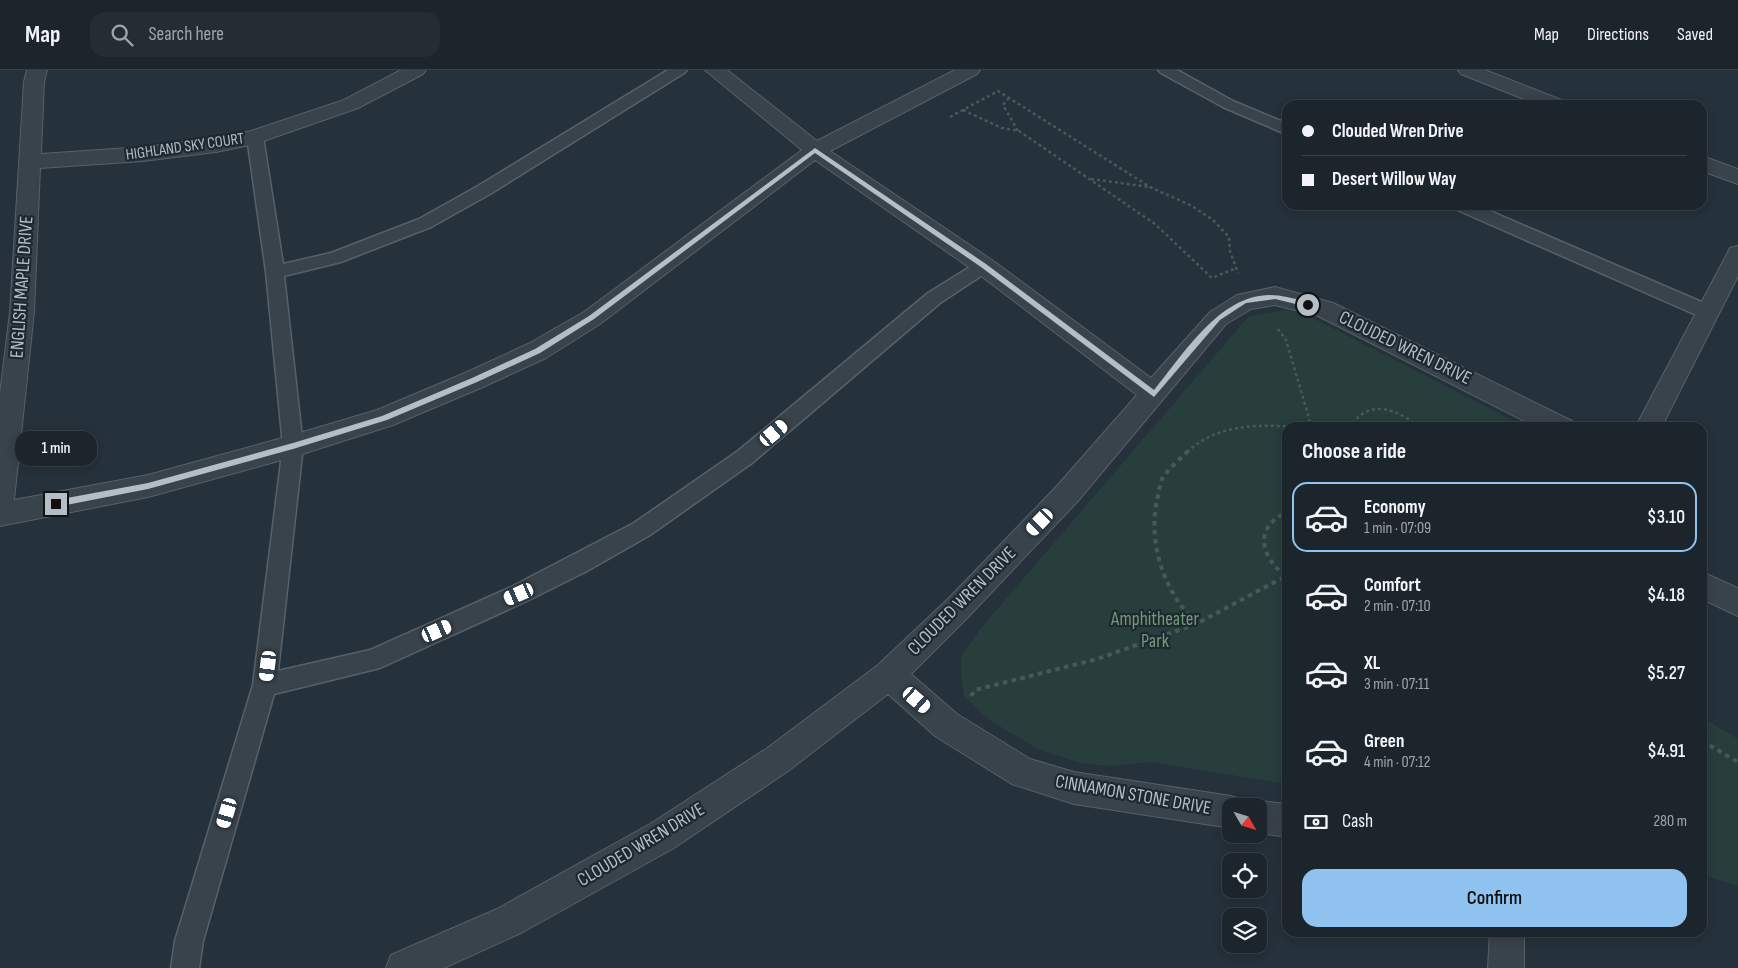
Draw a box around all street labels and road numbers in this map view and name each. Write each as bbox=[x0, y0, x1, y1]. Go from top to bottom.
street label: HIGHLAND SKY COURT bbox=[125, 129, 246, 165]
street label: ENGLISH MAPLE DRIVE bbox=[6, 215, 38, 359]
street label: CLOUDED WREN DRIVE bbox=[1335, 306, 1475, 390]
street label: CLOUDED WREN DRIVE bbox=[903, 542, 1021, 660]
street label: CINNAMON STONE DRIVE bbox=[1053, 770, 1213, 820]
street label: CLOUDED WREN DRIVE bbox=[573, 798, 709, 892]

